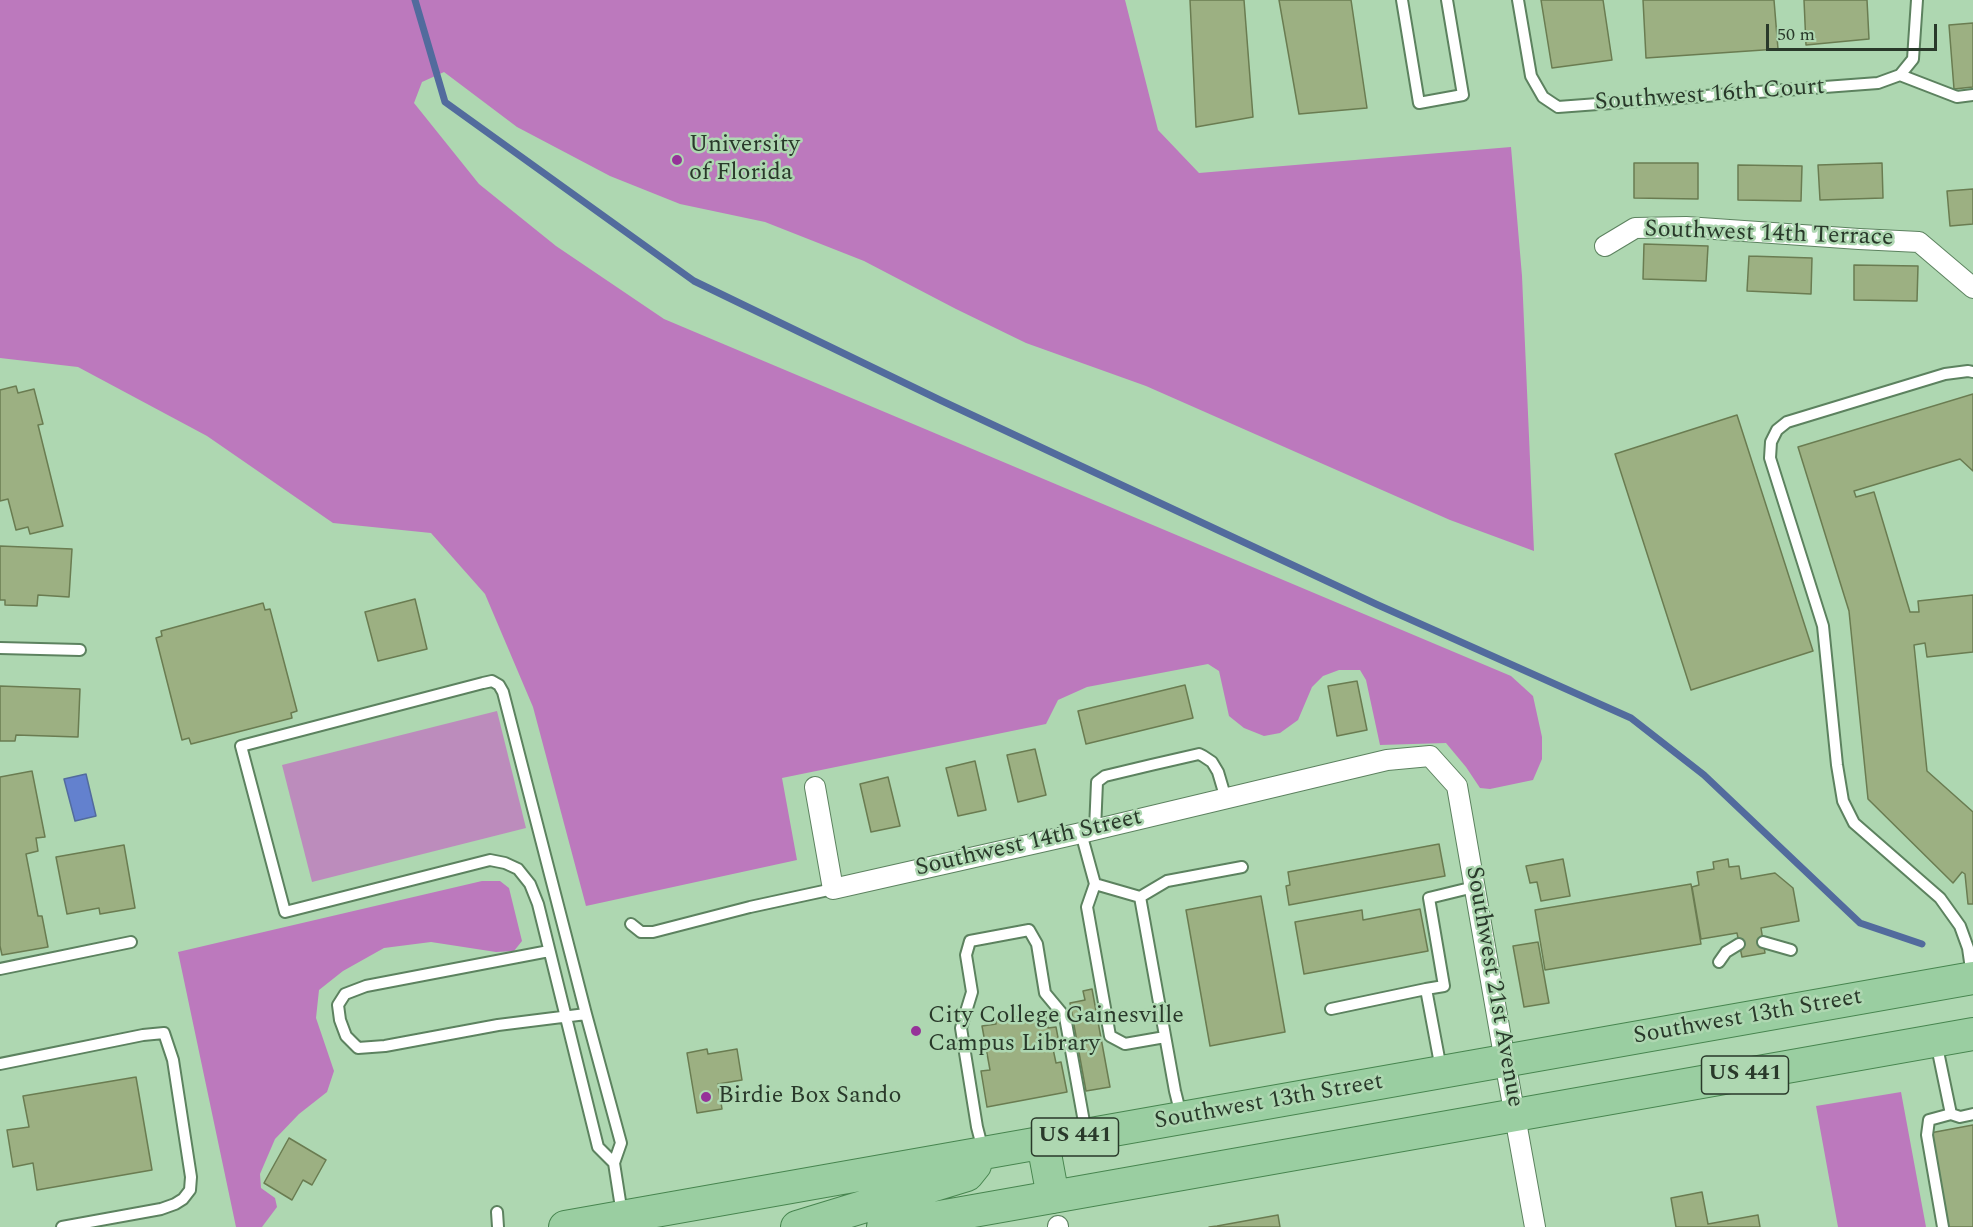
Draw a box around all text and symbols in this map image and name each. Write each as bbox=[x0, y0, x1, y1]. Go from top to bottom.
scale bar bbox=[1769, 12, 1940, 50]
text: 50 m bbox=[1777, 21, 1815, 48]
street label: Southwest 16th Court bbox=[1594, 74, 1826, 118]
place label: University of Florida bbox=[689, 132, 800, 188]
marker: University of Florida bbox=[670, 153, 684, 167]
street label: Southwest 14th Terrace bbox=[1644, 216, 1894, 254]
street label: Southwest 14th Street bbox=[913, 804, 1145, 884]
street label: Southwest 21st Avenue bbox=[1458, 864, 1528, 1110]
street label: Southwest 13th Street bbox=[1631, 984, 1865, 1052]
place label: City College Gainesville Campus Library bbox=[928, 1003, 1184, 1059]
marker: City College Gainesville Campus Library bbox=[909, 1024, 923, 1038]
road number: US 441 bbox=[1702, 1056, 1788, 1094]
street label: Southwest 13th Street bbox=[1152, 1069, 1386, 1137]
place label: Birdie Box Sando bbox=[718, 1083, 901, 1111]
marker: Birdie Box Sando bbox=[699, 1090, 713, 1104]
road number: US 441 bbox=[1032, 1118, 1118, 1156]

